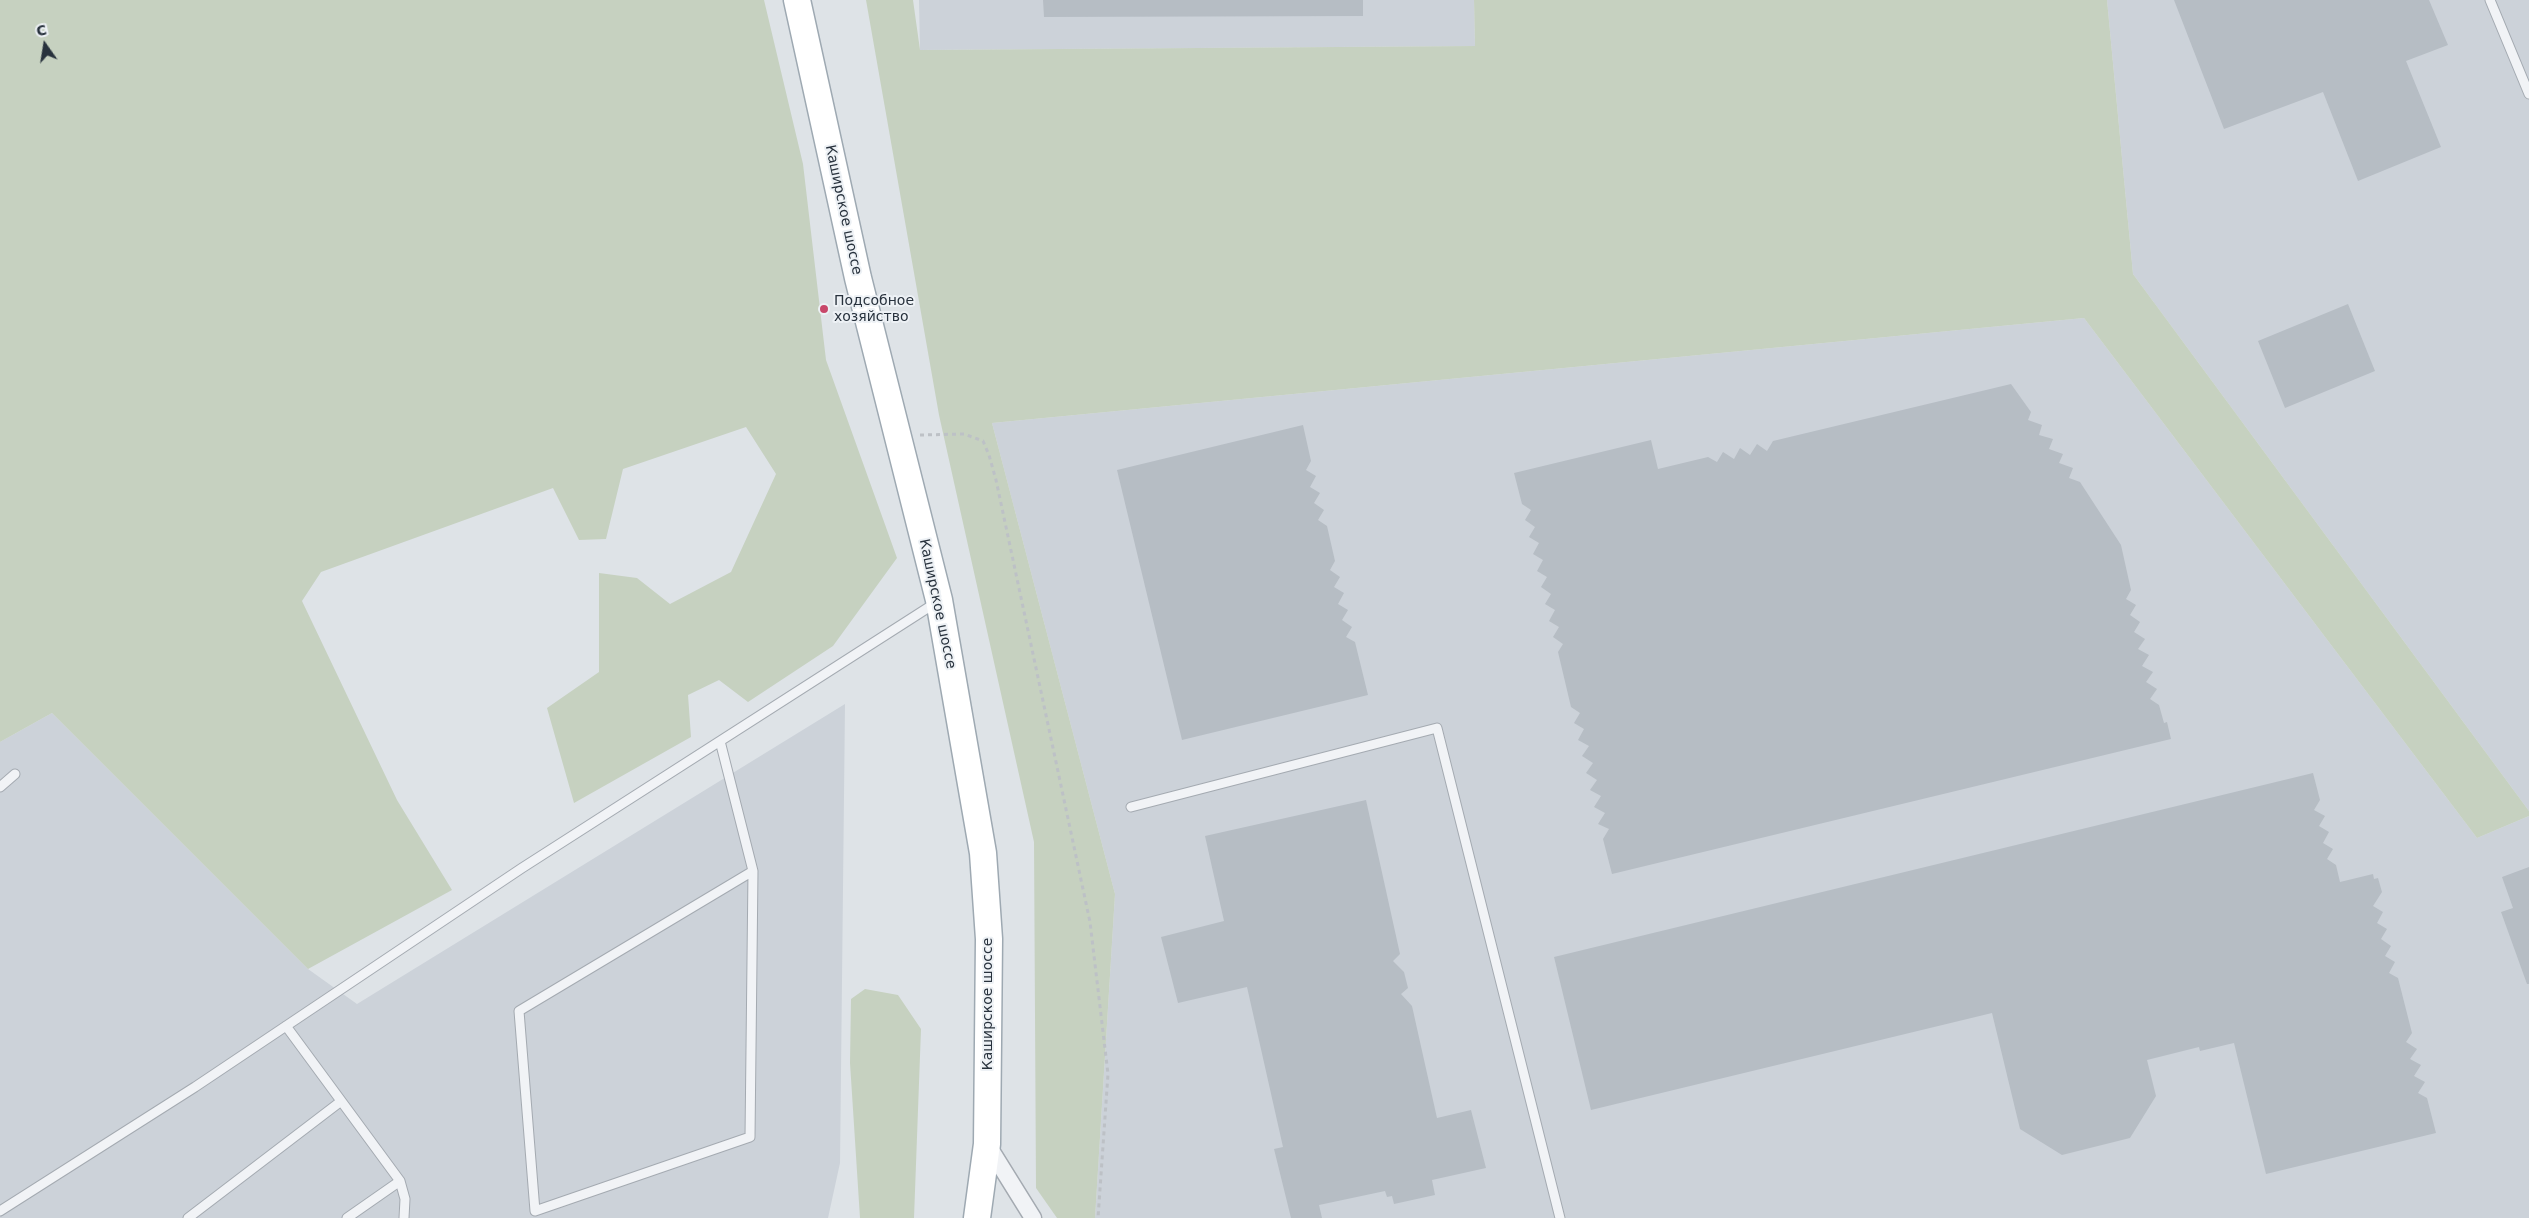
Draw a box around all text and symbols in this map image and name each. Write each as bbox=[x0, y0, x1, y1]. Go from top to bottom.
north arrow bbox=[20, 20, 70, 70]
text: С bbox=[35, 21, 48, 39]
street label: Каширское шоссе bbox=[821, 143, 865, 277]
place label: Подсобное хозяйство bbox=[834, 293, 914, 326]
marker: Подсобное хозяйство bbox=[818, 303, 830, 315]
street label: Каширское шоссе bbox=[915, 537, 959, 671]
street label: Каширское шоссе bbox=[980, 938, 996, 1070]

